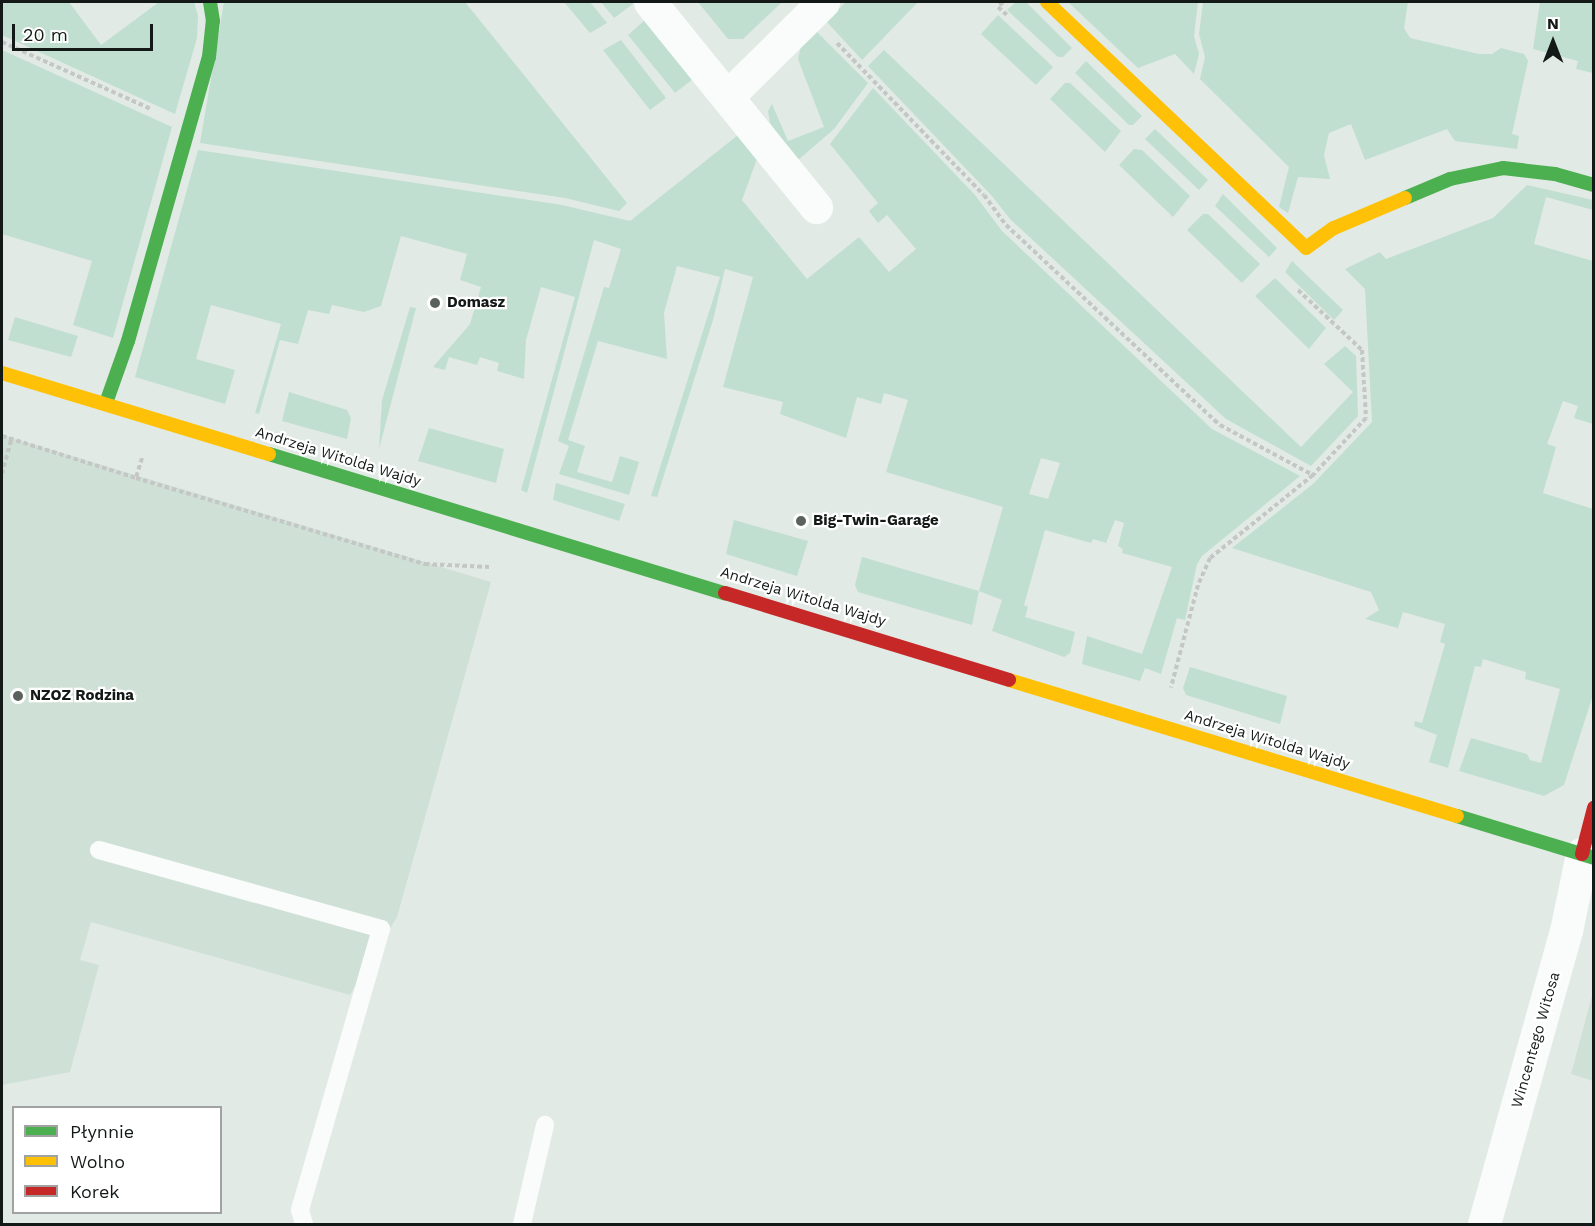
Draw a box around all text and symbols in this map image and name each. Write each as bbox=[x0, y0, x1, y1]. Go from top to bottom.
scale bar bbox=[15, 12, 156, 50]
north arrow bbox=[1523, 12, 1583, 72]
text: N bbox=[1547, 14, 1559, 33]
text: 20 m bbox=[23, 24, 68, 45]
place label: Domasz bbox=[447, 294, 505, 312]
marker: Domasz bbox=[428, 296, 442, 310]
street label: Andrzeja Witolda Wajdy bbox=[252, 423, 424, 491]
place label: Big-Twin-Garage bbox=[813, 512, 939, 530]
marker: Big-Twin-Garage bbox=[794, 514, 808, 528]
street label: Andrzeja Witolda Wajdy bbox=[717, 563, 889, 631]
place label: NZOZ Rodzina bbox=[30, 687, 134, 705]
marker: NZOZ Rodzina bbox=[11, 689, 25, 703]
street label: Andrzeja Witolda Wajdy bbox=[1181, 706, 1353, 774]
street label: Wincentego Witosa bbox=[1508, 970, 1564, 1110]
legend bbox=[12, 1106, 222, 1214]
text: Płynnie bbox=[70, 1121, 134, 1142]
text: Wolno bbox=[70, 1151, 125, 1172]
text: Korek bbox=[70, 1181, 120, 1202]

